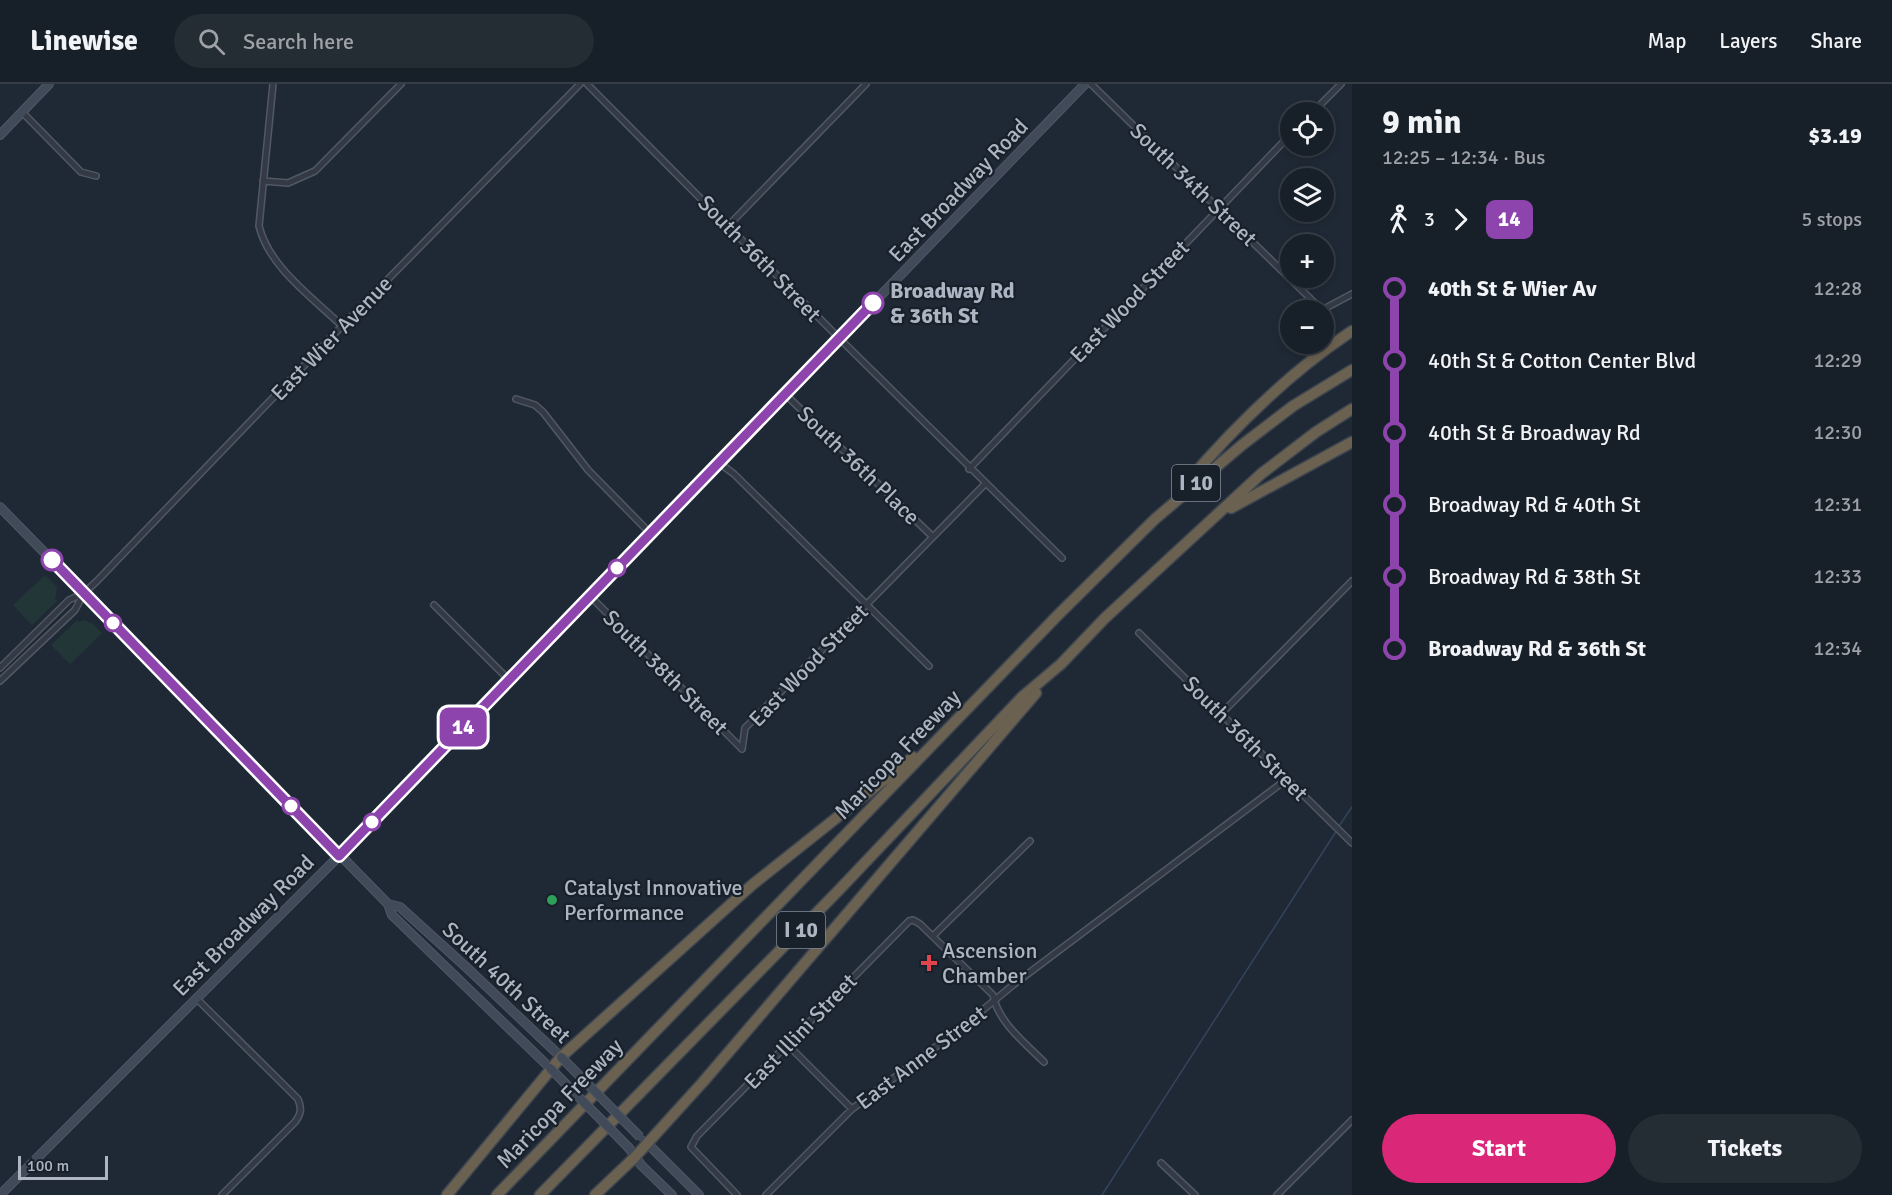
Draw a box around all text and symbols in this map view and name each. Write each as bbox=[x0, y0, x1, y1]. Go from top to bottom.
search box bbox=[174, 14, 594, 68]
text: Linewise bbox=[30, 24, 138, 58]
icon: search bbox=[195, 25, 228, 58]
text: Search here bbox=[243, 28, 354, 55]
text: Map bbox=[1648, 28, 1686, 54]
text: Layers bbox=[1719, 28, 1777, 54]
text: Share bbox=[1810, 28, 1862, 54]
map controls bbox=[1280, 102, 1334, 354]
button: locate bbox=[1280, 102, 1334, 156]
text: 9 min bbox=[1382, 102, 1462, 143]
street label: East Broadway Road bbox=[883, 113, 1034, 268]
street label: South 34th Street bbox=[1125, 117, 1263, 252]
text: $3.19 bbox=[1808, 122, 1862, 149]
text: 12:25 – 12:34 · Bus bbox=[1382, 145, 1545, 170]
button: layers bbox=[1280, 168, 1334, 222]
street label: South 36th Street bbox=[692, 189, 827, 328]
icon: walk bbox=[1382, 203, 1415, 236]
icon: forward bbox=[1444, 203, 1477, 236]
text: 14 bbox=[1498, 206, 1521, 232]
text: 3 bbox=[1424, 207, 1435, 232]
text: 5 stops bbox=[1801, 207, 1862, 232]
street label: East Wood Street bbox=[1064, 234, 1195, 368]
button: + bbox=[1280, 234, 1334, 288]
street label: East Wier Avenue bbox=[265, 270, 398, 406]
text: 40th St & Wier Av bbox=[1428, 275, 1597, 302]
text: 12:28 bbox=[1813, 276, 1862, 301]
place label: Broadway Rd & 36th St bbox=[890, 277, 1015, 329]
marker: Broadway Rd & 36th St bbox=[862, 292, 884, 314]
button: − bbox=[1280, 300, 1334, 354]
text: 40th St & Cotton Center Blvd bbox=[1428, 347, 1696, 374]
text: 12:29 bbox=[1813, 348, 1862, 373]
street label: South 36th Place bbox=[792, 400, 926, 531]
text: 40th St & Broadway Rd bbox=[1428, 419, 1641, 446]
text: 12:30 bbox=[1813, 420, 1862, 445]
road number: I 10 bbox=[1172, 465, 1220, 501]
text: Broadway Rd & 40th St bbox=[1428, 491, 1641, 518]
text: 12:31 bbox=[1813, 492, 1862, 517]
unlabelled marker bbox=[41, 549, 63, 571]
unlabelled marker bbox=[608, 559, 626, 577]
text: Broadway Rd & 38th St bbox=[1428, 563, 1641, 590]
text: 12:33 bbox=[1813, 564, 1862, 589]
street label: East Wood Street bbox=[743, 598, 874, 732]
street label: South 38th Street bbox=[597, 604, 734, 741]
unlabelled marker bbox=[104, 614, 122, 632]
text: Broadway Rd & 36th St bbox=[1428, 635, 1646, 662]
text: 12:34 bbox=[1813, 636, 1862, 661]
street label: South 36th Street bbox=[1177, 670, 1314, 807]
street label: Maricopa Freeway bbox=[829, 683, 967, 825]
line badge: 14 bbox=[436, 708, 490, 746]
text: 14 bbox=[452, 714, 474, 740]
unlabelled marker bbox=[282, 797, 300, 815]
unlabelled marker bbox=[363, 813, 381, 831]
street label: East Broadway Road bbox=[167, 849, 320, 1002]
place label: Catalyst Innovative Performance bbox=[564, 874, 742, 926]
marker: Catalyst Innovative Performance bbox=[545, 893, 559, 907]
road number: I 10 bbox=[777, 912, 825, 948]
street label: South 40th Street bbox=[437, 916, 577, 1049]
place label: Ascension Chamber bbox=[942, 937, 1037, 989]
marker: Ascension Chamber bbox=[920, 954, 938, 972]
street label: East Illini Street bbox=[738, 968, 863, 1095]
street label: East Anne Street bbox=[851, 999, 992, 1115]
street label: Maricopa Freeway bbox=[491, 1032, 629, 1174]
button: Start bbox=[1382, 1114, 1616, 1183]
button: Tickets bbox=[1628, 1114, 1862, 1183]
scale bar bbox=[18, 1153, 108, 1180]
text: 100 m bbox=[27, 1156, 69, 1176]

